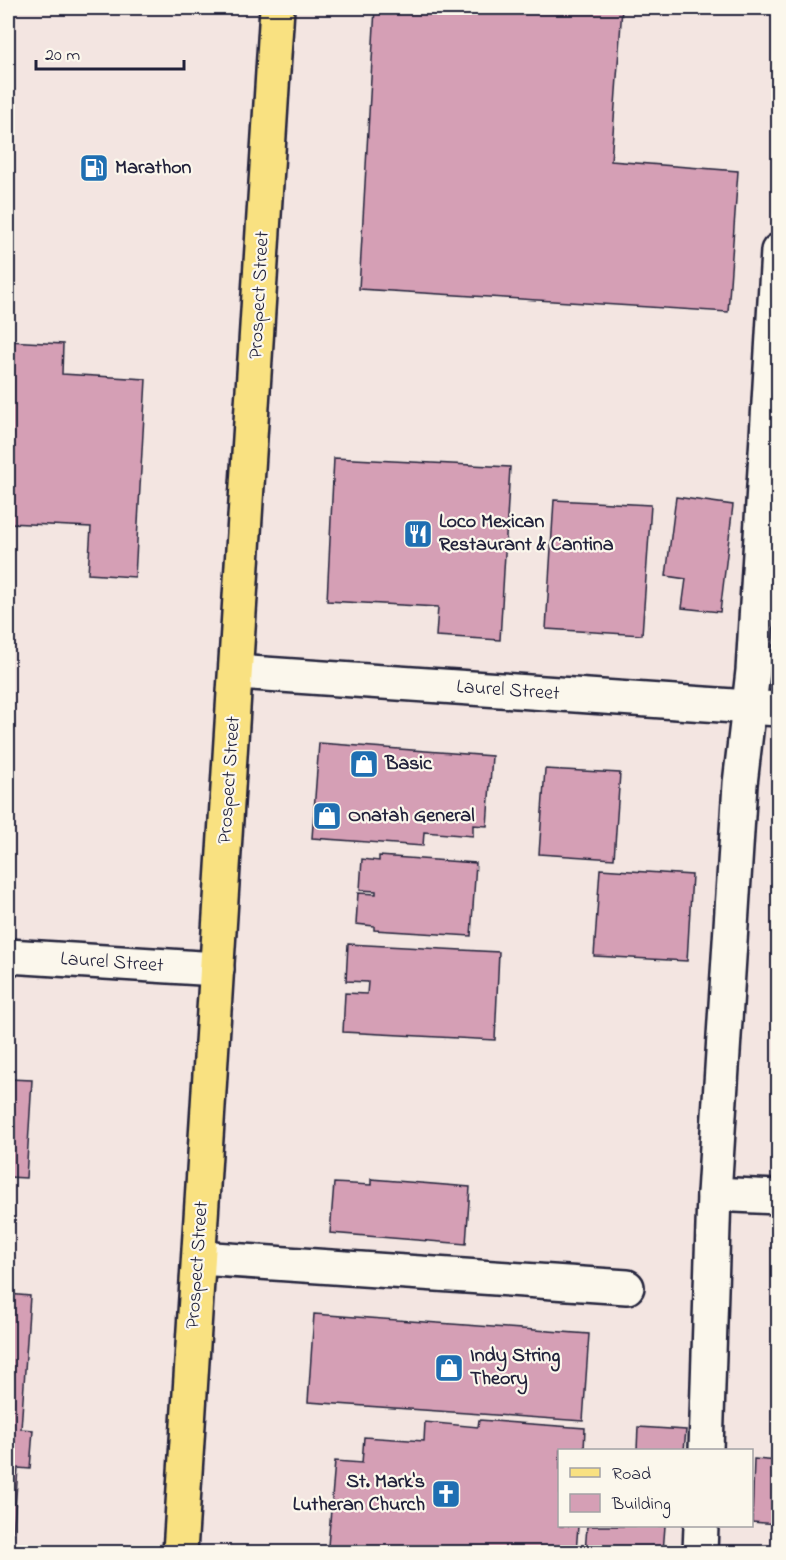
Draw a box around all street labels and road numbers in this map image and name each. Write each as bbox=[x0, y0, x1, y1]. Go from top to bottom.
street label: Prospect Street bbox=[242, 230, 278, 360]
street label: Laurel Street bbox=[455, 673, 561, 709]
street label: Prospect Street bbox=[211, 715, 249, 845]
street label: Laurel Street bbox=[59, 945, 165, 981]
street label: Prospect Street bbox=[179, 1200, 217, 1330]

